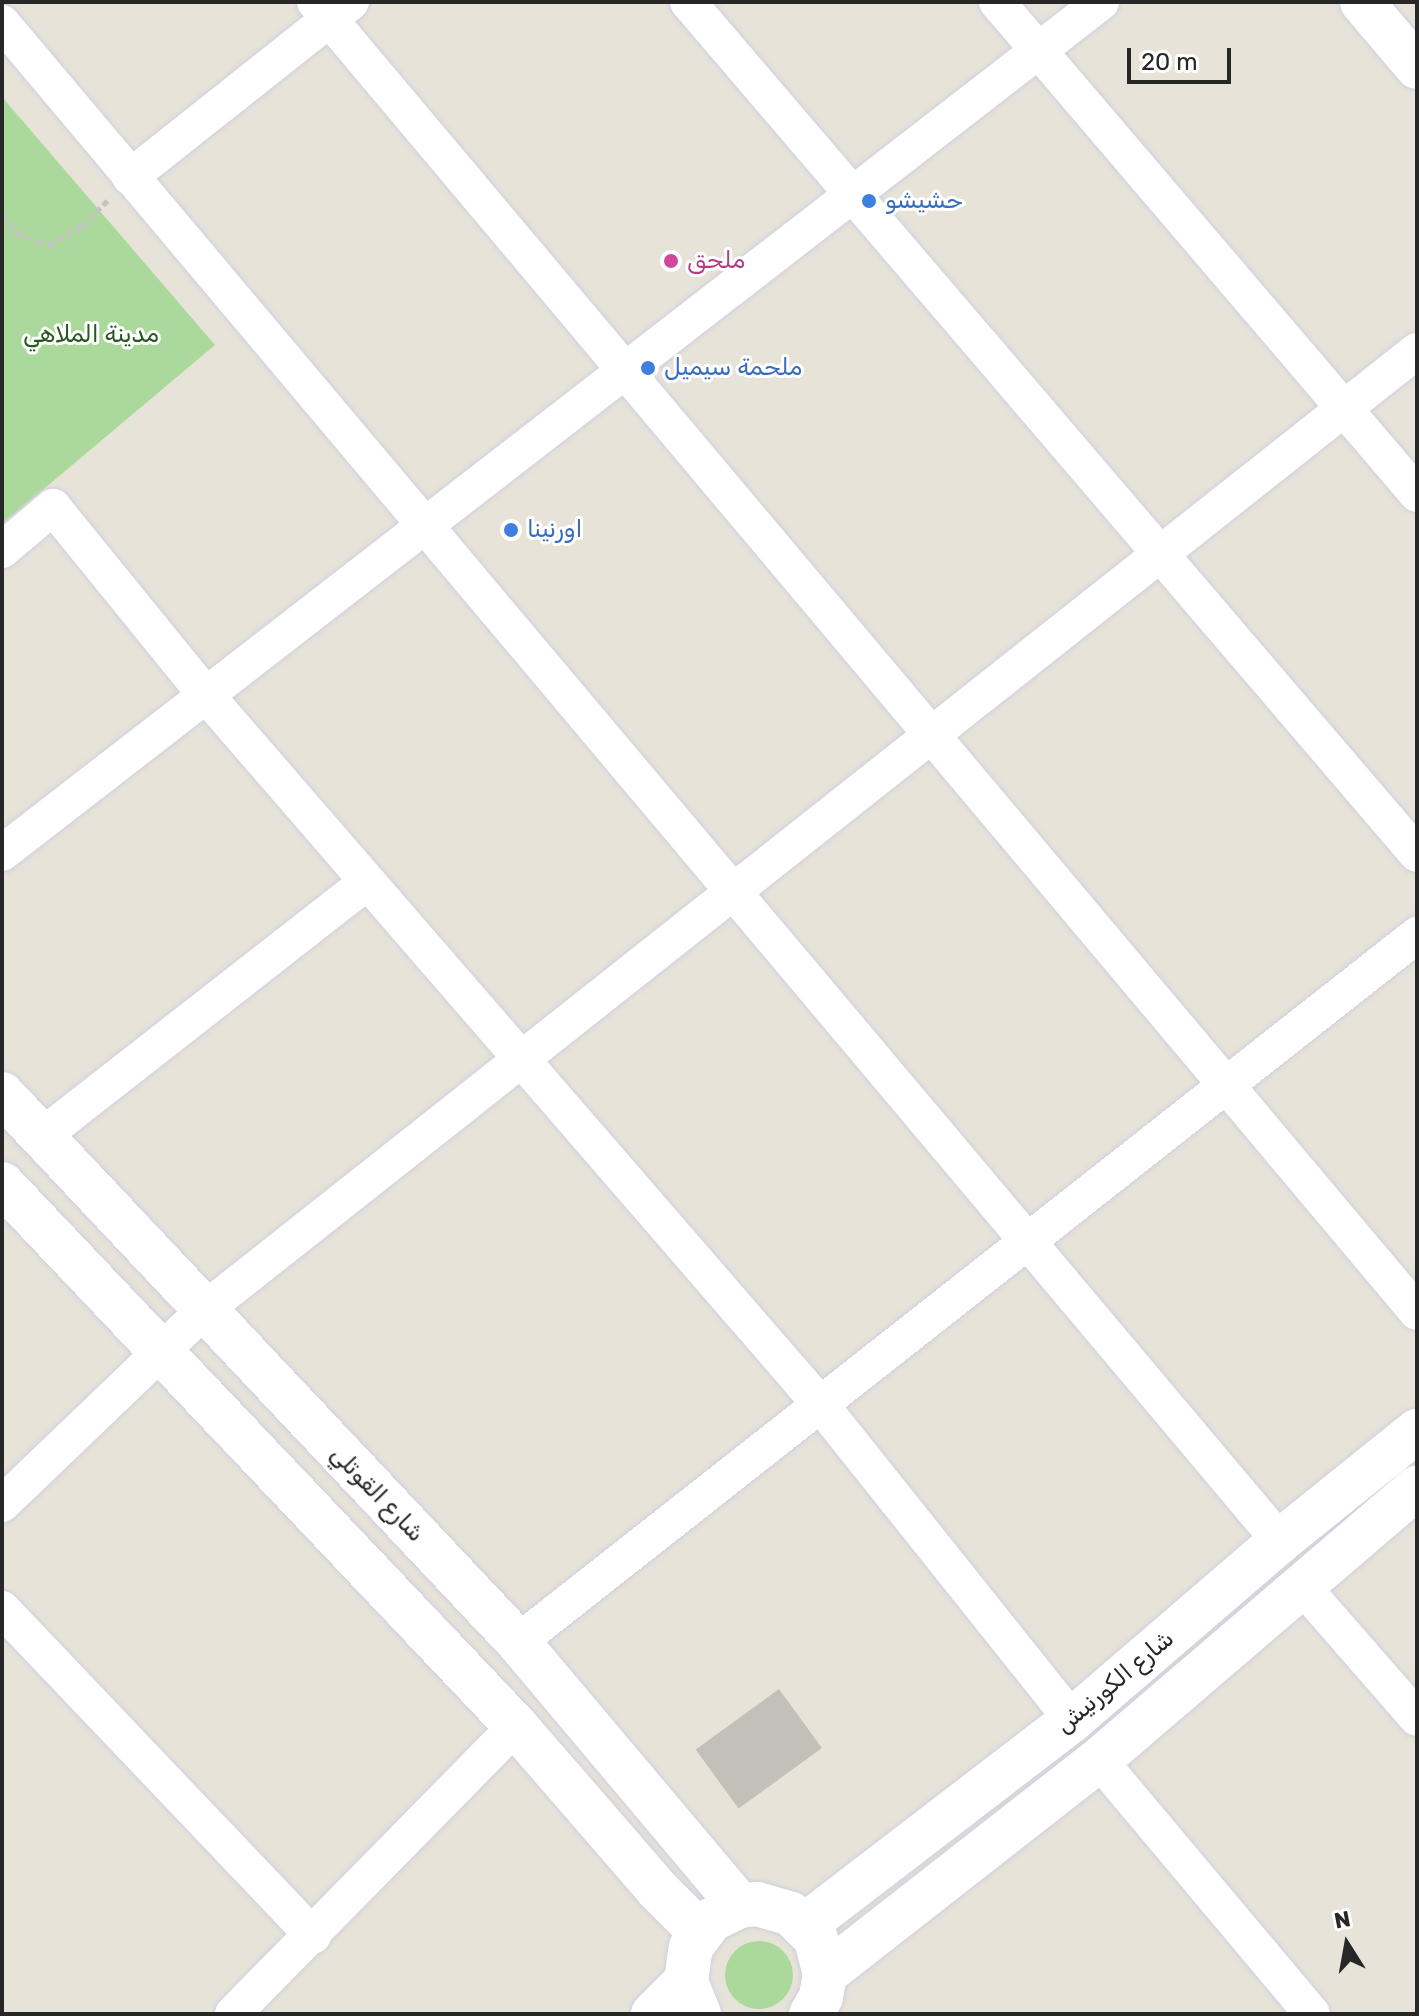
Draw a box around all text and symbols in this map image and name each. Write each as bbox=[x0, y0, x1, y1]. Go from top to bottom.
scale bar bbox=[1131, 32, 1235, 82]
text: 20 m bbox=[1141, 48, 1198, 76]
place label: حشيشو bbox=[885, 187, 963, 215]
marker: حشيشو bbox=[860, 192, 878, 210]
place label: ملحق bbox=[687, 247, 745, 275]
marker: ملحق bbox=[662, 252, 680, 270]
park label: مدينة الملاهي bbox=[23, 321, 159, 349]
place label: ملحمة سيميل bbox=[664, 354, 802, 382]
marker: ملحمة سيميل bbox=[639, 359, 657, 377]
place label: اورنينا bbox=[527, 516, 582, 544]
marker: اورنينا bbox=[502, 521, 520, 539]
street label: شارع القوتلي bbox=[324, 1440, 430, 1548]
street label: شارع الكورنيش bbox=[1050, 1624, 1180, 1740]
north arrow bbox=[1307, 1904, 1387, 1984]
text: N bbox=[1332, 1905, 1353, 1935]

